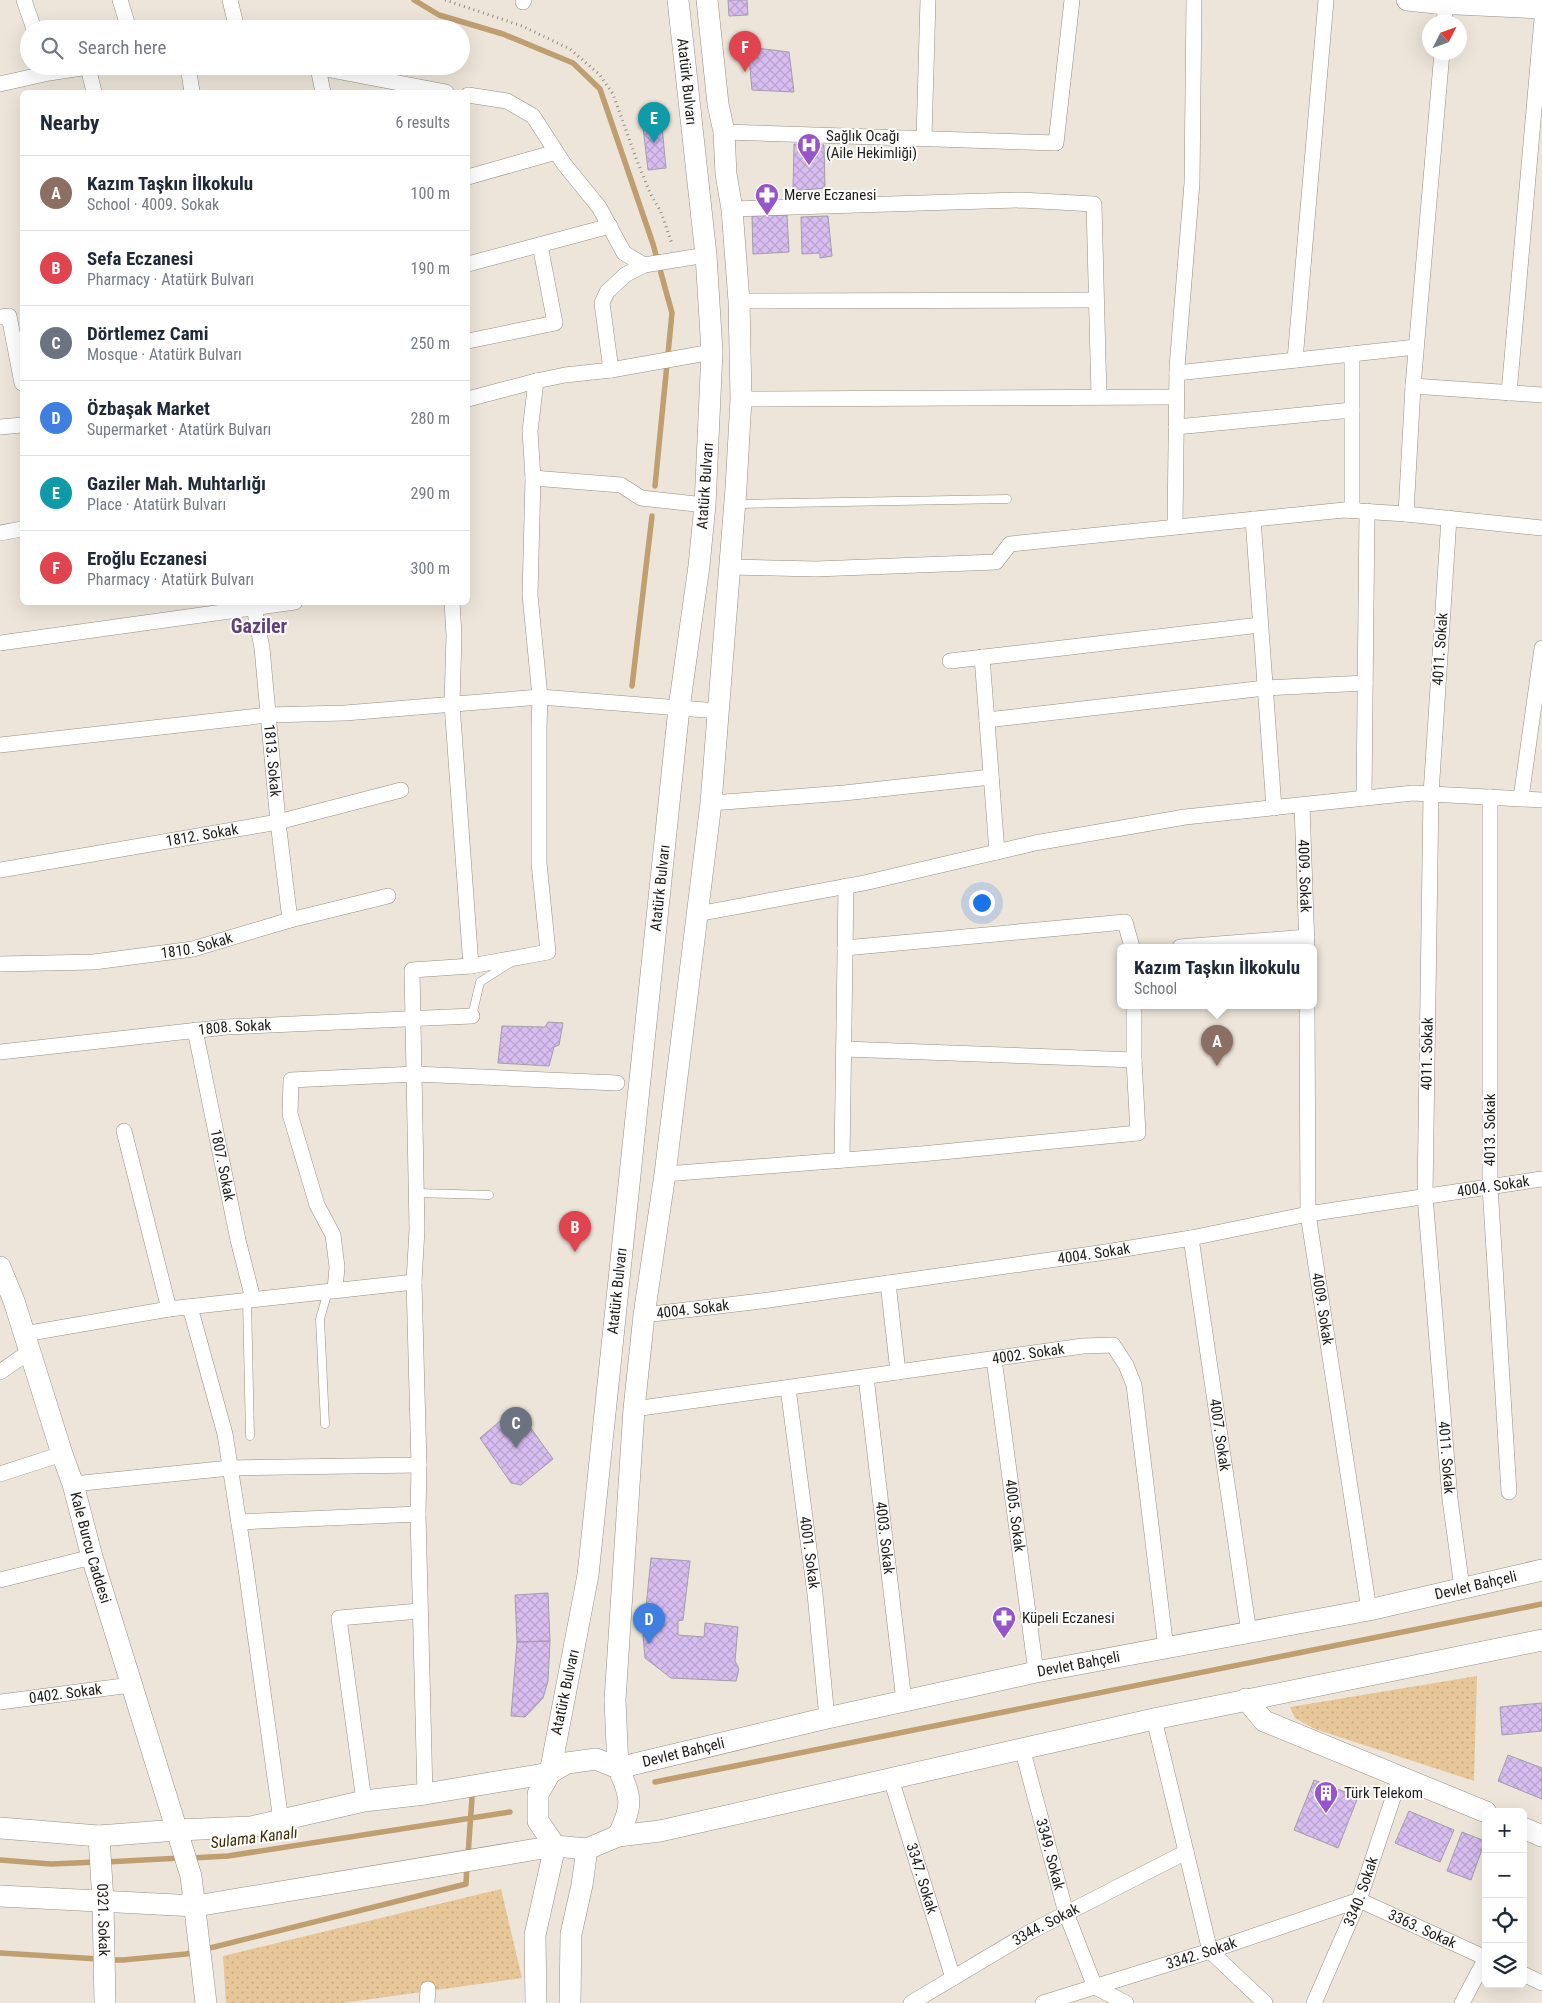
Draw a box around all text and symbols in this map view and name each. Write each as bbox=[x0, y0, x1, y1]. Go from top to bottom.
north arrow bbox=[1422, 15, 1467, 60]
search box bbox=[20, 20, 470, 75]
pin: F bbox=[729, 31, 761, 72]
icon: search bbox=[38, 34, 66, 62]
text: Search here bbox=[78, 36, 166, 59]
street label: Atatürk Bulvarı bbox=[673, 37, 701, 126]
pin: E bbox=[638, 102, 670, 143]
text: Nearby bbox=[40, 111, 99, 135]
text: 6 results bbox=[395, 113, 450, 132]
place label: Sağlık Ocağı (Aile Hekimliği) bbox=[826, 127, 917, 162]
hospital icon: Sağlık Ocağı (Aile Hekimliği) bbox=[796, 132, 822, 166]
text: Kazım Taşkın İlkokulu bbox=[87, 172, 253, 195]
pharmacy icon: Merve Eczanesi bbox=[754, 182, 780, 216]
text: A bbox=[51, 184, 61, 203]
text: 100 m bbox=[411, 184, 450, 203]
place label: Merve Eczanesi bbox=[784, 186, 876, 204]
text: School · 4009. Sokak bbox=[87, 195, 219, 214]
text: Sefa Eczanesi bbox=[87, 247, 193, 270]
text: B bbox=[52, 259, 60, 278]
text: 190 m bbox=[411, 259, 450, 278]
text: Pharmacy · Atatürk Bulvarı bbox=[87, 270, 254, 289]
text: Dörtlemez Cami bbox=[87, 322, 208, 345]
text: C bbox=[51, 334, 61, 353]
text: 250 m bbox=[411, 334, 450, 353]
text: Mosque · Atatürk Bulvarı bbox=[87, 345, 242, 364]
text: Özbaşak Market bbox=[87, 397, 210, 420]
text: D bbox=[51, 409, 61, 428]
text: 280 m bbox=[411, 409, 450, 428]
text: Supermarket · Atatürk Bulvarı bbox=[87, 420, 271, 439]
street label: Atatürk Bulvarı bbox=[693, 442, 717, 530]
text: Gaziler Mah. Muhtarlığı bbox=[87, 472, 266, 495]
text: E bbox=[52, 484, 60, 503]
text: 290 m bbox=[411, 484, 450, 503]
text: Place · Atatürk Bulvarı bbox=[87, 495, 226, 514]
text: Eroğlu Eczanesi bbox=[87, 547, 207, 570]
text: F bbox=[52, 559, 60, 578]
text: 300 m bbox=[411, 559, 450, 578]
text: Pharmacy · Atatürk Bulvarı bbox=[87, 570, 254, 589]
street label: 4011. Sokak bbox=[1428, 612, 1452, 686]
district label: Gaziler bbox=[231, 614, 288, 638]
street label: 1813. Sokak bbox=[260, 723, 285, 798]
street label: 1812. Sokak bbox=[164, 820, 240, 850]
street label: 4009. Sokak bbox=[1294, 839, 1315, 913]
street label: Atatürk Bulvarı bbox=[646, 844, 674, 932]
your location bbox=[969, 890, 995, 916]
street label: 1810. Sokak bbox=[160, 929, 235, 962]
popup bbox=[1117, 944, 1317, 1009]
text: Kazım Taşkın İlkokulu bbox=[1134, 956, 1300, 979]
text: School bbox=[1134, 979, 1177, 998]
street label: 1808. Sokak bbox=[197, 1016, 272, 1039]
street label: 4011. Sokak bbox=[1417, 1017, 1437, 1091]
pin: A bbox=[1201, 1025, 1233, 1066]
street label: 4013. Sokak bbox=[1481, 1093, 1499, 1167]
street label: 1807. Sokak bbox=[207, 1128, 239, 1203]
street label: 4004. Sokak bbox=[1456, 1172, 1531, 1201]
pin: B bbox=[559, 1211, 591, 1252]
street label: 4004. Sokak bbox=[1056, 1239, 1132, 1268]
street label: Atatürk Bulvarı bbox=[603, 1247, 631, 1335]
street label: 4009. Sokak bbox=[1308, 1271, 1337, 1347]
street label: 4004. Sokak bbox=[655, 1296, 730, 1322]
street label: 4002. Sokak bbox=[991, 1340, 1066, 1368]
street label: 4007. Sokak bbox=[1206, 1397, 1234, 1473]
pin: C bbox=[500, 1407, 532, 1448]
street label: 4011. Sokak bbox=[1435, 1420, 1459, 1495]
street label: 4005. Sokak bbox=[1001, 1478, 1029, 1553]
street label: Kale Burcu Caddesi bbox=[66, 1490, 115, 1605]
street label: 4003. Sokak bbox=[872, 1501, 898, 1575]
street label: 4001. Sokak bbox=[796, 1515, 823, 1590]
street label: Devlet Bahçeli bbox=[1433, 1567, 1519, 1604]
pin: D bbox=[633, 1603, 665, 1644]
pharmacy icon: Küpeli Eczanesi bbox=[991, 1605, 1017, 1639]
place label: Küpeli Eczanesi bbox=[1022, 1609, 1115, 1627]
street label: Atatürk Bulvarı bbox=[547, 1648, 583, 1736]
street label: Devlet Bahçeli bbox=[1036, 1648, 1121, 1681]
street label: 0402. Sokak bbox=[28, 1680, 103, 1707]
street label: Devlet Bahçeli bbox=[640, 1734, 726, 1771]
building icon: Türk Telekom bbox=[1313, 1780, 1339, 1814]
place label: Türk Telekom bbox=[1344, 1784, 1423, 1802]
map controls bbox=[1482, 1808, 1527, 1988]
button: + bbox=[1482, 1808, 1527, 1853]
street label: 3349. Sokak bbox=[1032, 1817, 1069, 1892]
water label: Sulama Kanalı bbox=[210, 1823, 299, 1852]
street label: 3347. Sokak bbox=[902, 1841, 941, 1916]
button: − bbox=[1482, 1853, 1527, 1898]
street label: 3340. Sokak bbox=[1340, 1854, 1382, 1929]
street label: 0321. Sokak bbox=[93, 1883, 113, 1957]
button: locate bbox=[1482, 1898, 1527, 1943]
street label: 3344. Sokak bbox=[1009, 1899, 1082, 1950]
street label: 3363. Sokak bbox=[1385, 1906, 1460, 1952]
street label: 3342. Sokak bbox=[1164, 1933, 1239, 1973]
button: layers bbox=[1482, 1943, 1527, 1988]

